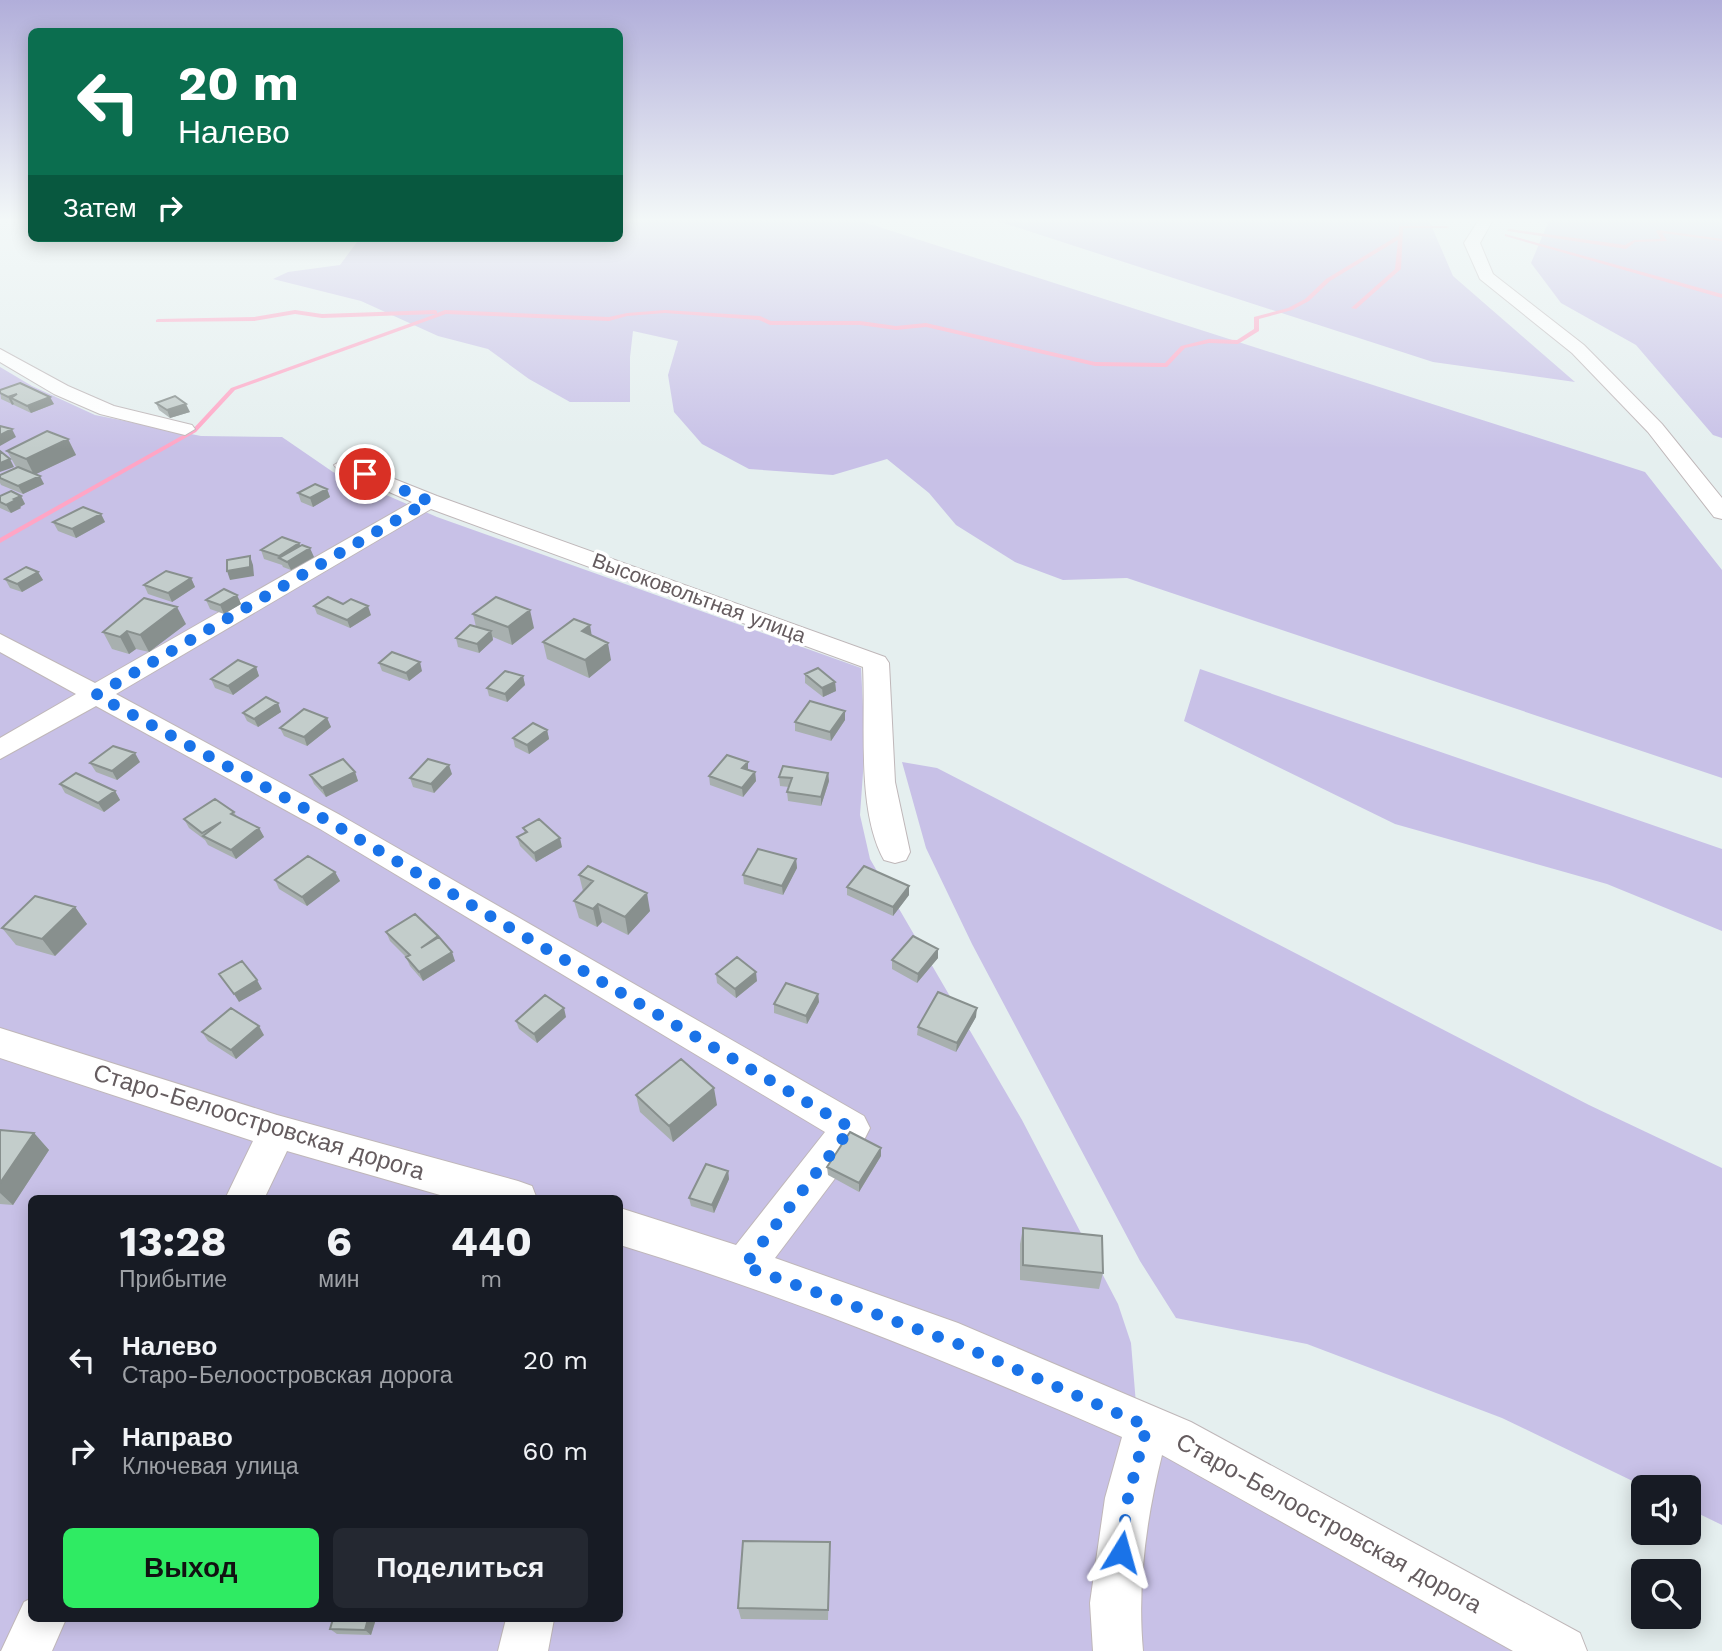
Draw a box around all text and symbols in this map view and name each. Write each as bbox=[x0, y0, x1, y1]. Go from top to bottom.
text: 20 m bbox=[178, 54, 299, 112]
icon: left bbox=[63, 56, 154, 147]
text: Налево bbox=[178, 113, 290, 151]
icon: right bbox=[151, 189, 189, 227]
text: Затем bbox=[63, 193, 137, 223]
pin bbox=[335, 444, 395, 504]
icon: arrive bbox=[346, 455, 384, 493]
street label: Высоковольтная улица bbox=[589, 547, 810, 648]
street label: Старо-Белоостровская дорога bbox=[90, 1058, 429, 1186]
text: 13:28 bbox=[120, 1217, 227, 1266]
text: 6 bbox=[326, 1217, 352, 1266]
text: 440 bbox=[451, 1217, 532, 1266]
text: Прибытие bbox=[119, 1266, 227, 1293]
text: мин bbox=[318, 1266, 360, 1293]
text: m bbox=[480, 1266, 502, 1293]
text: Налево bbox=[122, 1331, 217, 1361]
icon: left bbox=[63, 1341, 101, 1379]
text: 20 m bbox=[523, 1345, 588, 1375]
text: Старо-Белоостровская дорога bbox=[122, 1362, 453, 1389]
text: Направо bbox=[122, 1422, 233, 1452]
street label: Старо-Белоостровская дорога bbox=[1171, 1427, 1487, 1619]
icon: right bbox=[63, 1432, 101, 1470]
text: 60 m bbox=[522, 1436, 588, 1466]
text: Ключевая улица bbox=[122, 1453, 299, 1480]
map controls bbox=[1631, 1475, 1701, 1629]
button: sound bbox=[1631, 1475, 1701, 1545]
position arrow bbox=[1084, 1515, 1158, 1589]
button: Выход bbox=[63, 1528, 319, 1608]
button: Поделиться bbox=[333, 1528, 588, 1608]
button: search bbox=[1631, 1559, 1701, 1629]

